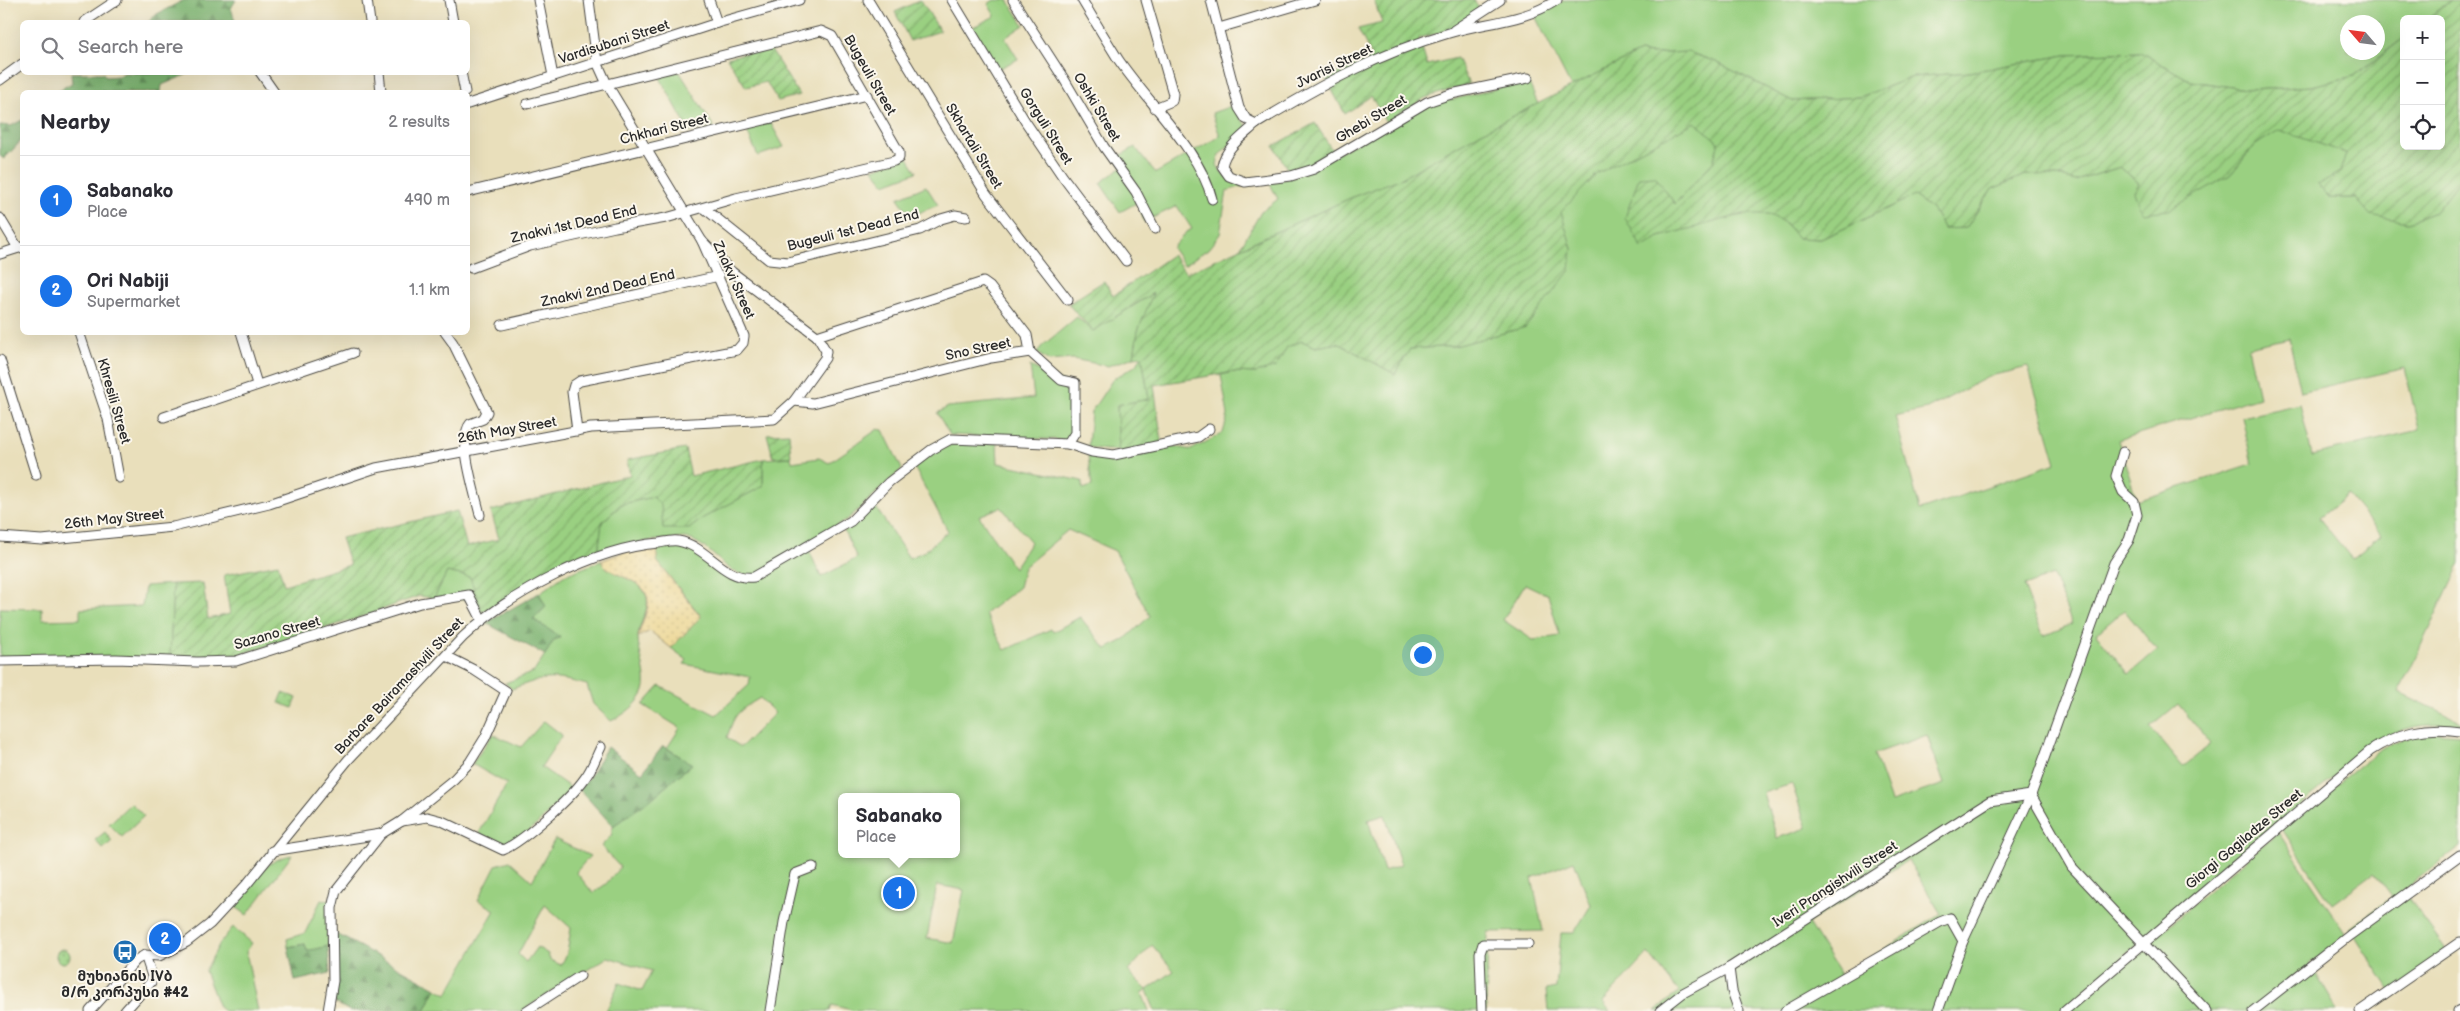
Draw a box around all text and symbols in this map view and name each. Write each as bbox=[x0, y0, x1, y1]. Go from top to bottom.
north arrow bbox=[2340, 15, 2385, 60]
map controls bbox=[2400, 15, 2445, 150]
button: + bbox=[2400, 15, 2445, 60]
street label: Vardisubani Street bbox=[557, 16, 672, 68]
search box bbox=[20, 20, 470, 75]
street label: Bugeuli Street bbox=[840, 32, 900, 119]
icon: search bbox=[38, 34, 66, 62]
text: Search here bbox=[78, 36, 183, 59]
street label: Jvarisi Street bbox=[1293, 40, 1375, 92]
button: − bbox=[2400, 60, 2445, 105]
street label: Oshki Street bbox=[1070, 69, 1125, 145]
street label: Gorguli Street bbox=[1016, 84, 1077, 168]
street label: Ghebi Street bbox=[1332, 91, 1410, 147]
street label: Skhartali Street bbox=[942, 100, 1006, 192]
button: locate bbox=[2400, 105, 2445, 150]
text: Nearby bbox=[40, 110, 110, 135]
street label: Chkhari Street bbox=[618, 110, 711, 148]
text: 2 results bbox=[388, 113, 450, 132]
text: Sabanako bbox=[87, 180, 173, 203]
text: 1 bbox=[53, 191, 59, 210]
text: 490 m bbox=[404, 191, 450, 210]
street label: Znakvi 1st Dead End bbox=[508, 201, 639, 247]
text: Place bbox=[87, 203, 128, 222]
street label: Bugeuli 1st Dead End bbox=[785, 205, 921, 255]
street label: Znakvi Street bbox=[709, 238, 759, 322]
street label: Znakvi 2nd Dead End bbox=[539, 266, 676, 311]
text: Ori Nabiji bbox=[87, 270, 169, 293]
text: 2 bbox=[51, 281, 61, 300]
text: 1.1 km bbox=[409, 281, 450, 300]
text: Supermarket bbox=[87, 293, 180, 312]
street label: Sno Street bbox=[944, 334, 1013, 364]
street label: Khresili Street bbox=[94, 356, 135, 446]
street label: 26th May Street bbox=[456, 413, 558, 447]
street label: 26th May Street bbox=[63, 505, 165, 533]
street label: Sazano Street bbox=[232, 612, 323, 653]
street label: Barbare Bairamashvili Street bbox=[331, 613, 467, 758]
your location bbox=[1410, 642, 1436, 668]
street label: Giorgi Gagiladze Street bbox=[2182, 785, 2306, 893]
popup bbox=[838, 793, 960, 858]
text: Sabanako bbox=[856, 805, 942, 828]
text: Place bbox=[856, 828, 896, 847]
street label: Iveri Prangishvili Street bbox=[1770, 837, 1901, 931]
pin: 1 bbox=[883, 874, 915, 912]
pin: 2 bbox=[149, 920, 181, 958]
bus stop icon: მუხიანის IVბ მ/რ კორპუსი #42 bbox=[112, 939, 138, 965]
place label: მუხიანის IVბ მ/რ კორპუსი #42 bbox=[61, 968, 189, 1001]

